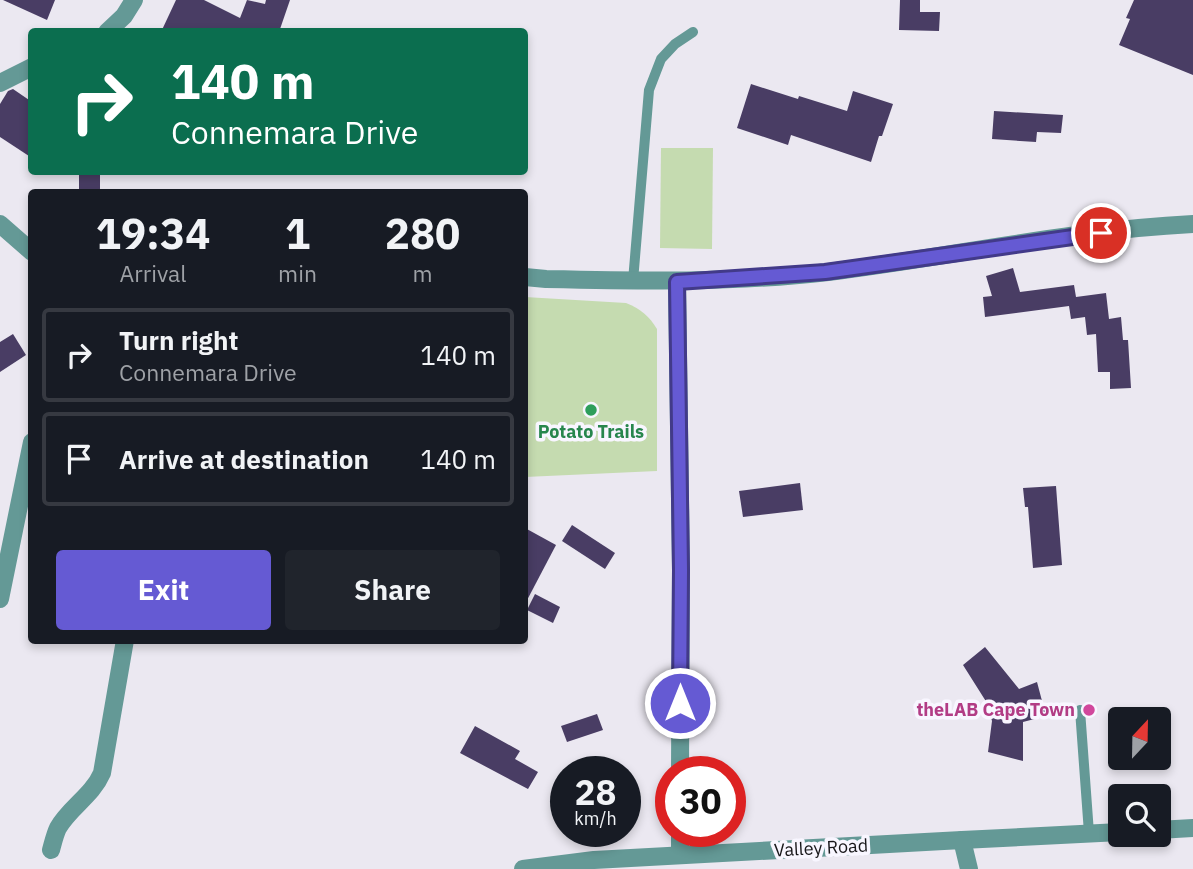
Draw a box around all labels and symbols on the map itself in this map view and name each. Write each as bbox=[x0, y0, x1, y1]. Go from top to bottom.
pin bbox=[1071, 203, 1131, 263]
marker: Potato Trails bbox=[583, 402, 599, 418]
place label: Potato Trails bbox=[538, 420, 644, 443]
position arrow bbox=[643, 666, 717, 740]
place label: theLAB Cape Town bbox=[916, 698, 1075, 721]
marker: theLAB Cape Town bbox=[1081, 702, 1097, 718]
north arrow bbox=[1108, 707, 1171, 770]
speed limit sign: 30 bbox=[655, 756, 746, 847]
street label: Valley Road bbox=[773, 834, 869, 861]

